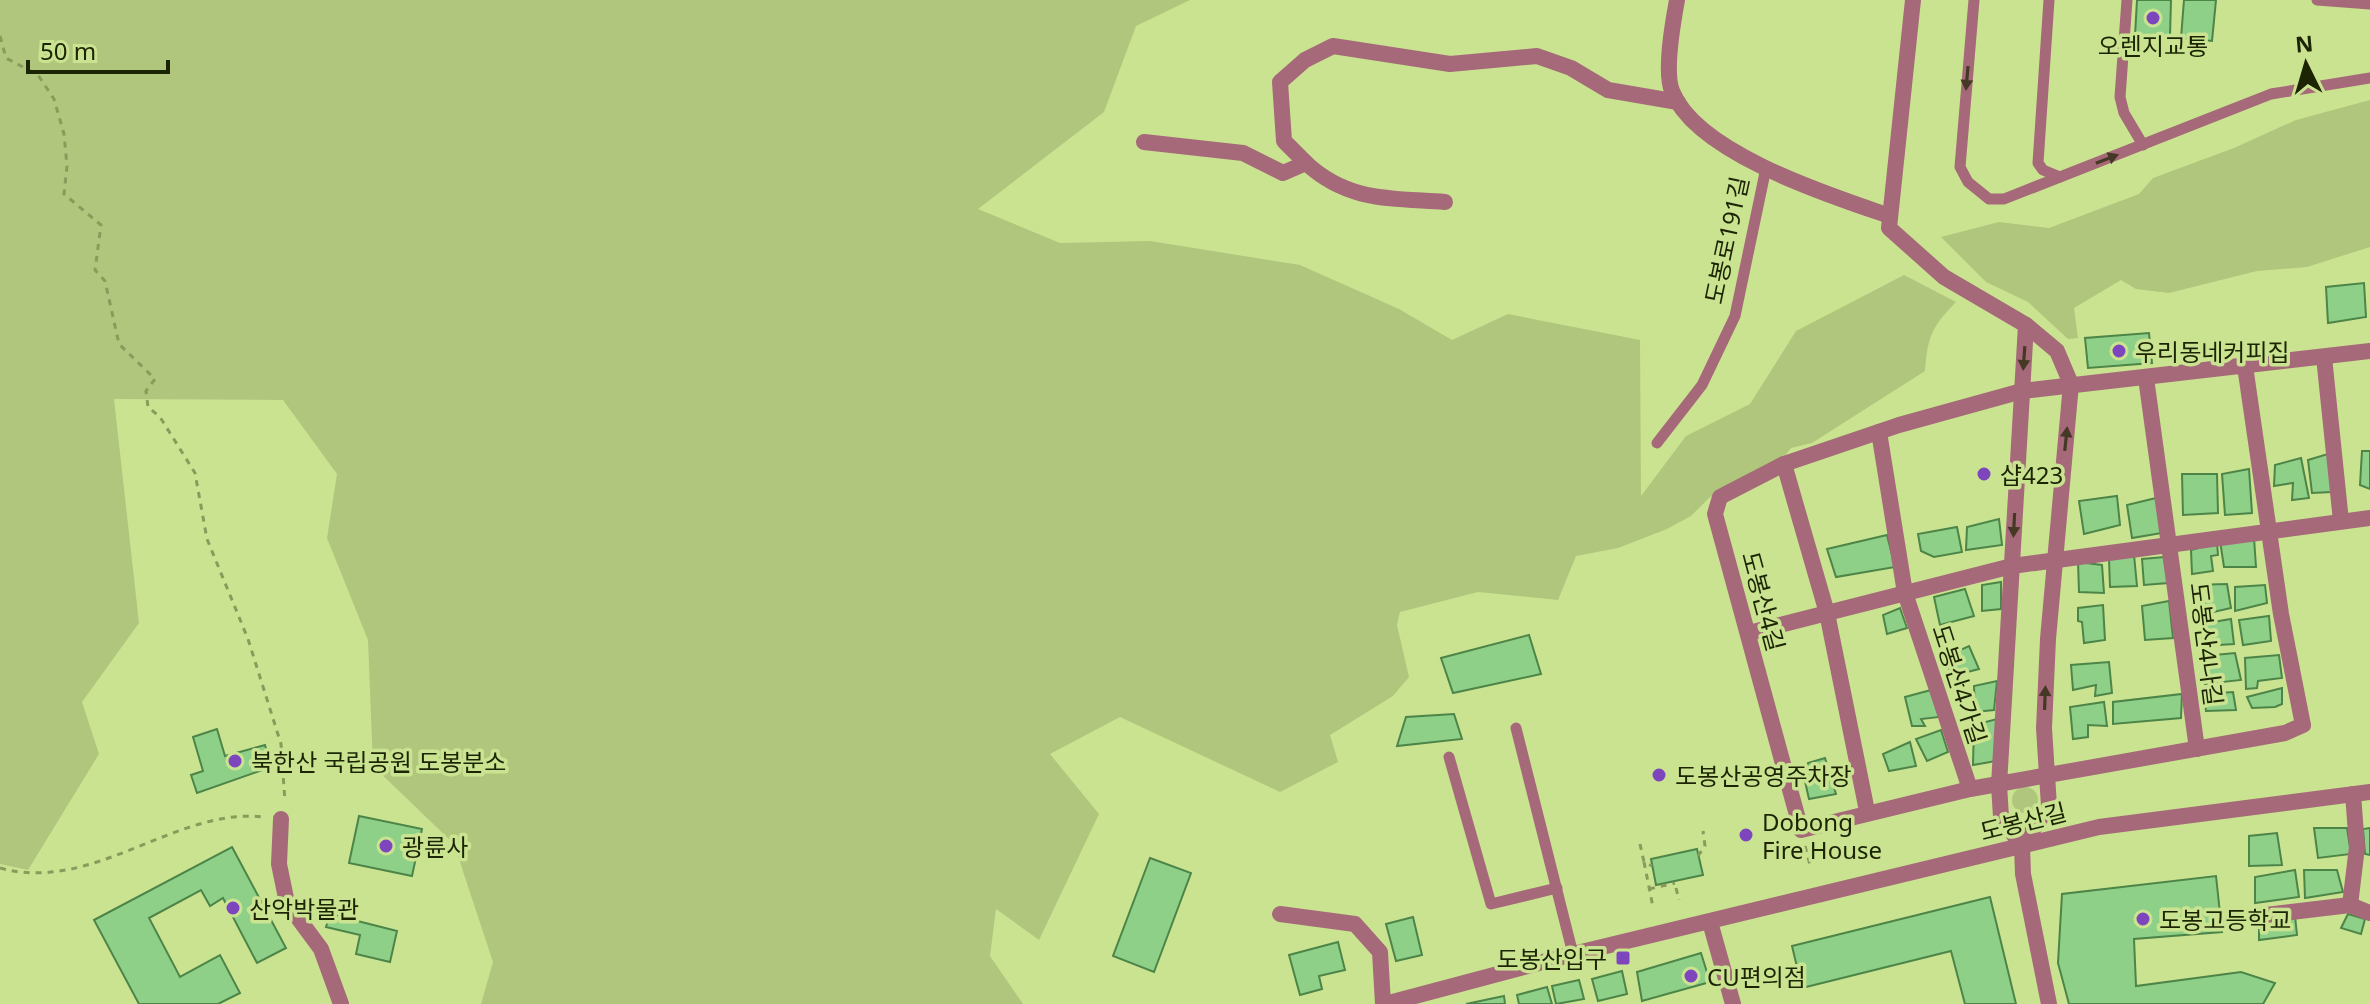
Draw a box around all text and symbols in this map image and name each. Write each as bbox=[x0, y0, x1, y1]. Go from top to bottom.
marker: 오렌지교통 bbox=[2144, 9, 2162, 27]
scale bar bbox=[28, 24, 168, 74]
north arrow bbox=[2266, 24, 2346, 104]
text: N bbox=[2294, 27, 2314, 59]
place label: 오렌지교통 bbox=[2098, 29, 2208, 62]
text: 50 m bbox=[40, 34, 96, 67]
one-way arrow bbox=[1961, 66, 1974, 91]
one-way arrow bbox=[2096, 152, 2120, 165]
street label: 도봉로191길 bbox=[1696, 173, 1756, 307]
place label: 우리동네커피집 bbox=[2135, 335, 2290, 368]
marker: 우리동네커피집 bbox=[2110, 342, 2128, 360]
one-way arrow bbox=[2017, 346, 2030, 371]
one-way arrow bbox=[2060, 426, 2073, 451]
place label: 샵423 bbox=[2000, 458, 2063, 491]
marker: 샵423 bbox=[1975, 465, 1993, 483]
one-way arrow bbox=[2007, 513, 2020, 538]
street label: 도봉산4길 bbox=[1735, 547, 1793, 655]
street label: 도봉산4나길 bbox=[2183, 580, 2231, 708]
street label: 도봉산4가길 bbox=[1925, 620, 1995, 748]
one-way arrow bbox=[2039, 685, 2052, 710]
place label: 북한산 국립공원 도봉분소 bbox=[251, 745, 506, 778]
marker: 북한산 국립공원 도봉분소 bbox=[226, 752, 244, 770]
place label: 도봉산공영주차장 bbox=[1675, 759, 1852, 792]
marker: 도봉산공영주차장 bbox=[1650, 766, 1668, 784]
street label: 도봉산길 bbox=[1976, 794, 2070, 848]
place label: Dobong Fire House bbox=[1762, 805, 1882, 866]
marker: Dobong Fire House bbox=[1737, 826, 1755, 844]
place label: 광륜사 bbox=[402, 830, 468, 863]
marker: 광륜사 bbox=[377, 837, 395, 855]
place label: 산악박물관 bbox=[249, 892, 359, 925]
marker: 산악박물관 bbox=[224, 899, 242, 917]
place label: 도봉고등학교 bbox=[2159, 903, 2291, 936]
marker: 도봉고등학교 bbox=[2134, 910, 2152, 928]
place label: 도봉산입구 bbox=[1497, 942, 1607, 975]
marker: 도봉산입구 bbox=[1614, 949, 1632, 967]
place label: CU편의점 bbox=[1707, 960, 1806, 993]
marker: CU편의점 bbox=[1682, 967, 1700, 985]

